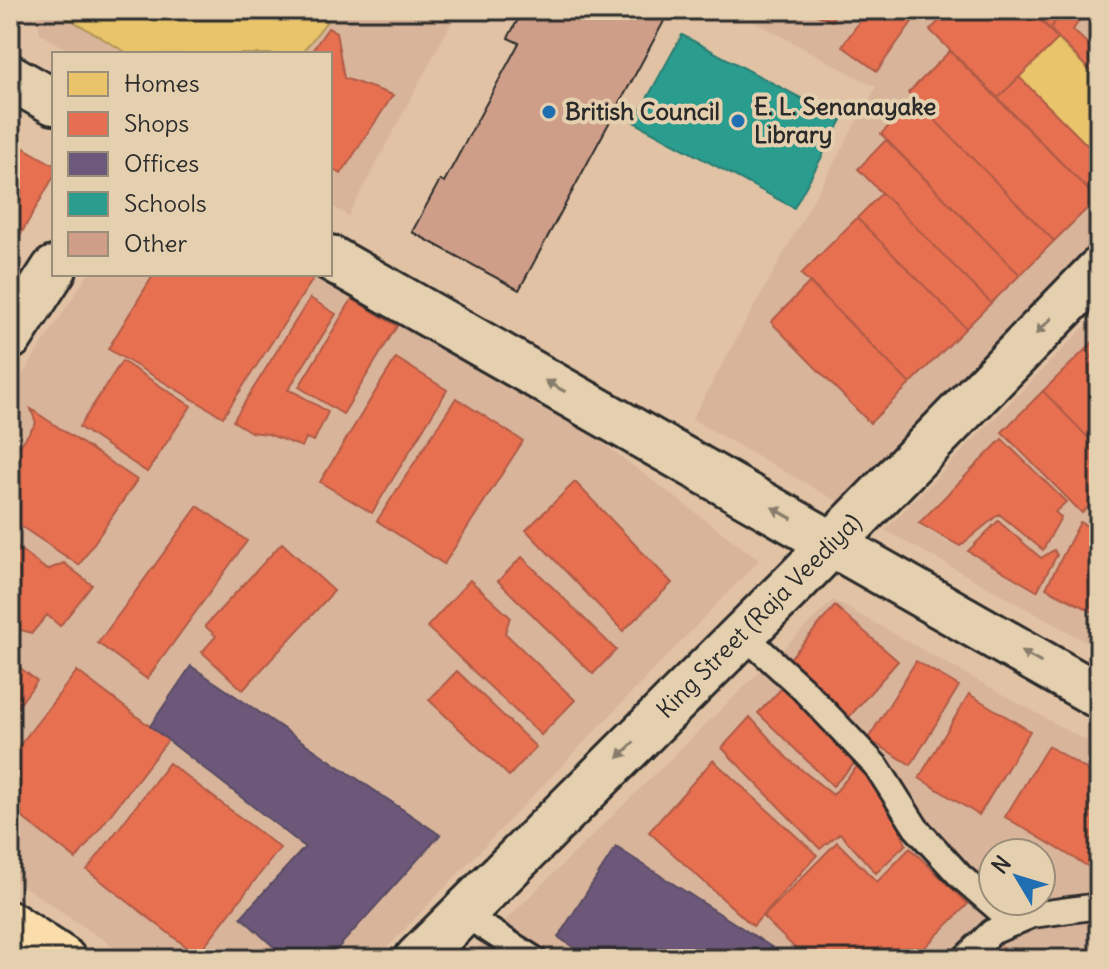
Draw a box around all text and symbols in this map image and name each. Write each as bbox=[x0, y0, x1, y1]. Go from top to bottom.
legend bbox=[52, 52, 332, 276]
text: Homes bbox=[124, 68, 200, 98]
place label: E. L. Senanayake Library bbox=[754, 91, 936, 149]
place label: British Council bbox=[565, 96, 720, 126]
marker: British Council bbox=[540, 103, 558, 121]
text: Shops bbox=[124, 108, 189, 138]
marker: E. L. Senanayake Library bbox=[729, 112, 747, 130]
text: Offices bbox=[124, 148, 199, 178]
text: Schools bbox=[124, 188, 207, 218]
text: Other bbox=[124, 228, 187, 258]
one-way arrow bbox=[1036, 316, 1054, 335]
one-way arrow bbox=[544, 379, 566, 393]
street label: King Street (Raja Veediya) bbox=[650, 507, 867, 724]
one-way arrow bbox=[770, 507, 793, 520]
one-way arrow bbox=[1020, 650, 1042, 664]
one-way arrow bbox=[617, 740, 636, 759]
north arrow bbox=[977, 837, 1057, 917]
text: N bbox=[986, 850, 1017, 879]

